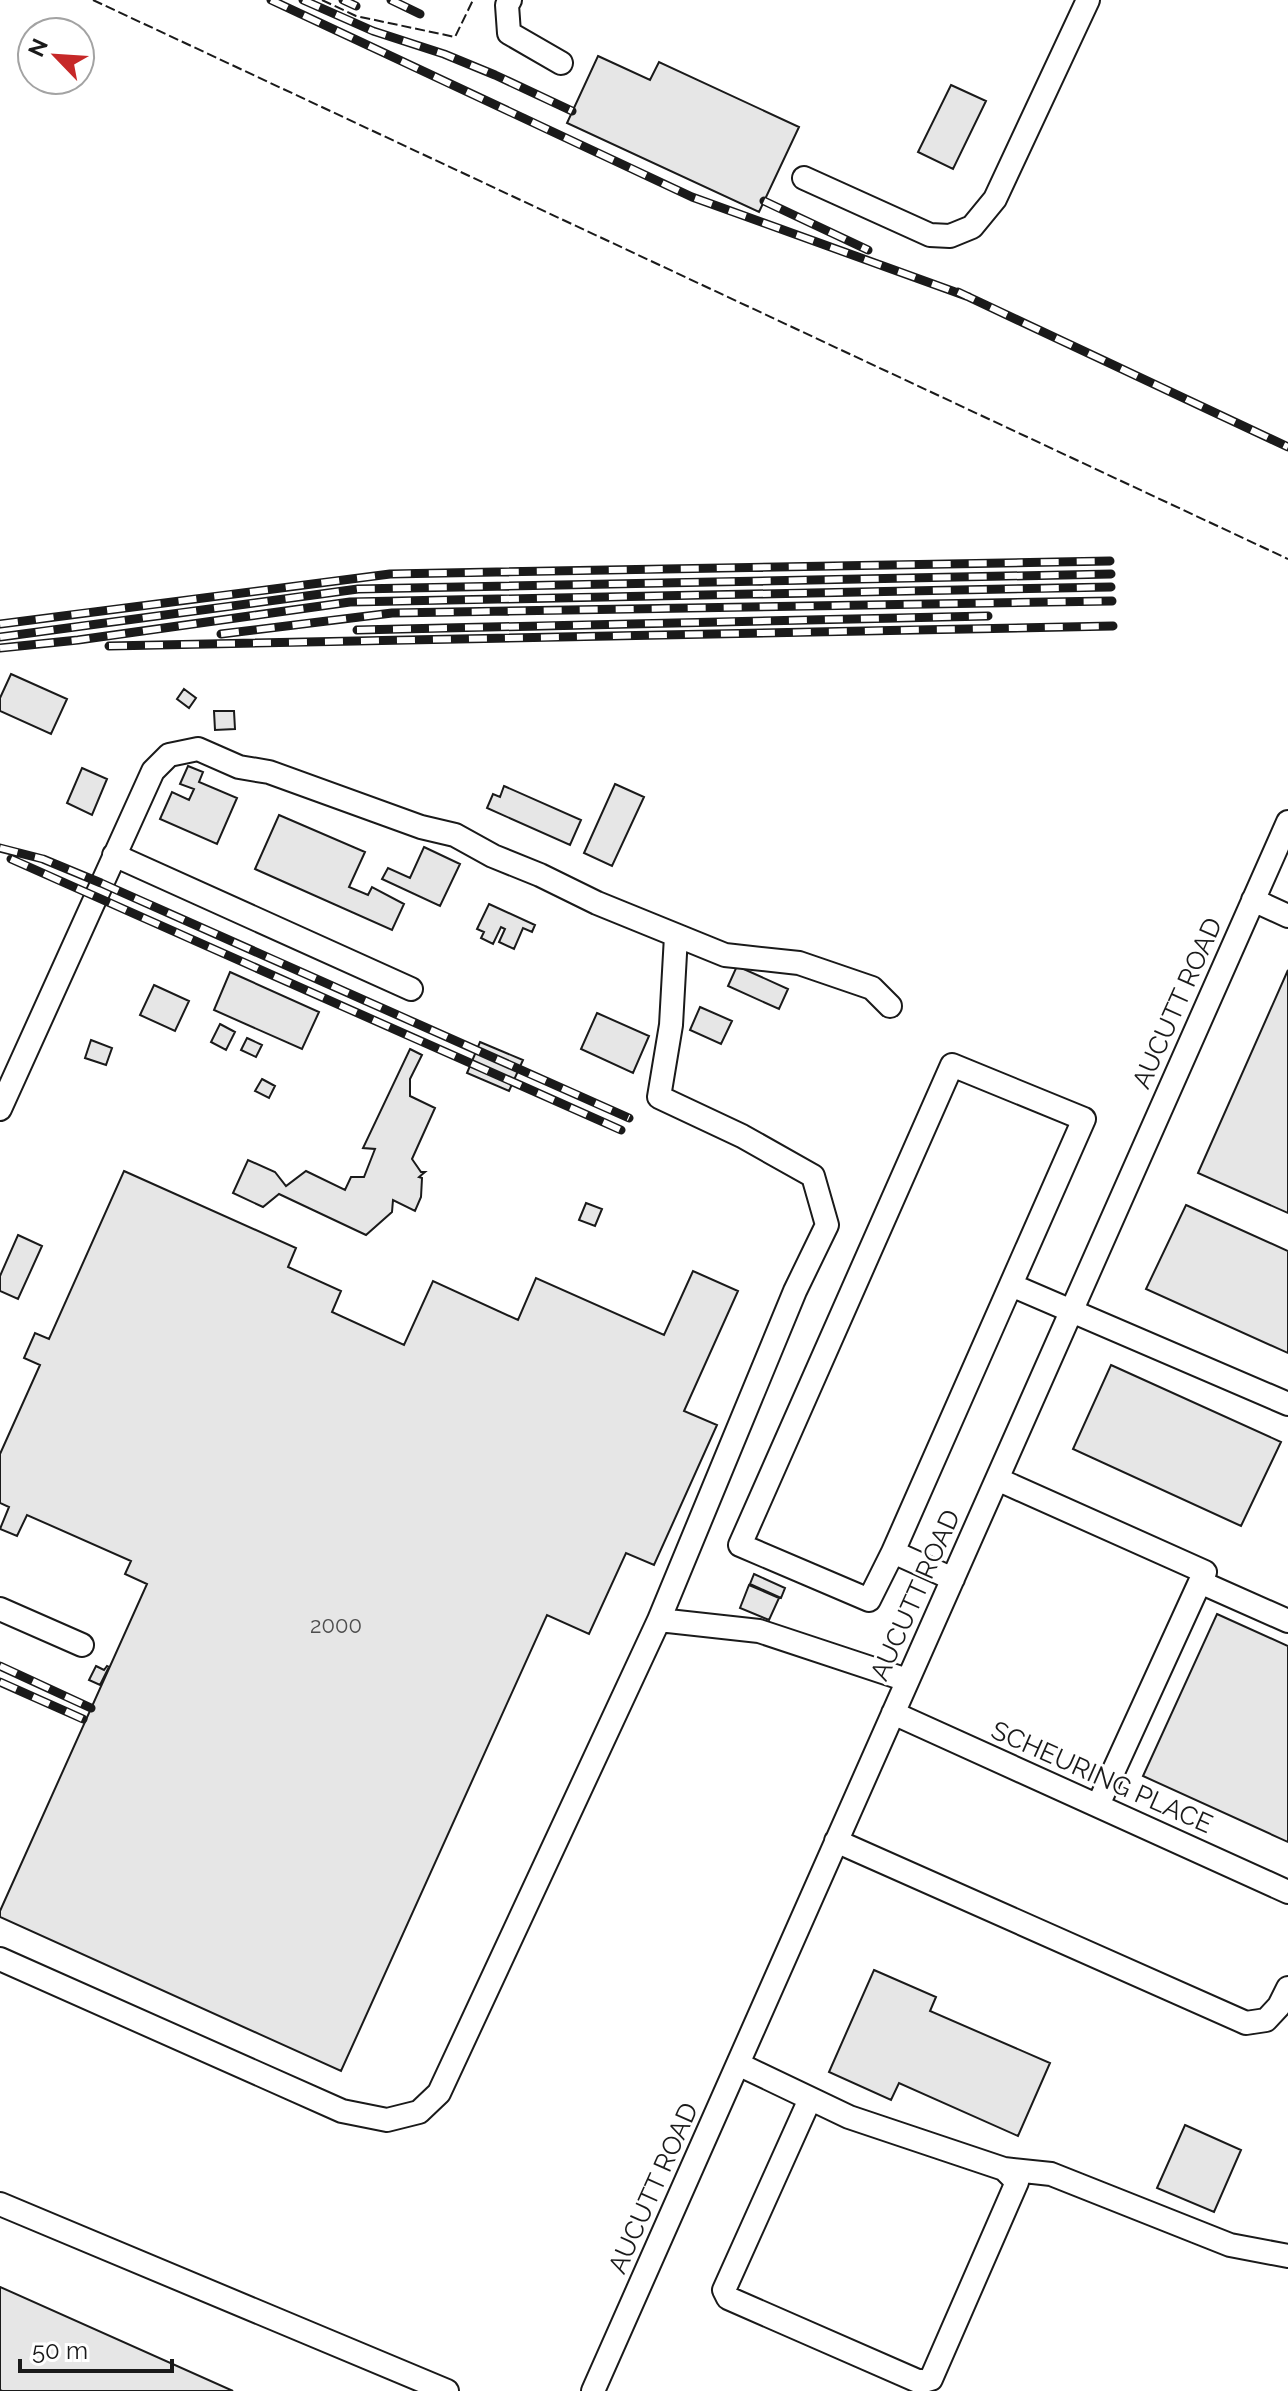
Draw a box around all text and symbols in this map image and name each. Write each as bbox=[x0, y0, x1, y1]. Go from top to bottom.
north arrow bbox=[16, 16, 96, 96]
text: N bbox=[23, 34, 53, 61]
street label: AUCUTT ROAD bbox=[1126, 913, 1228, 1093]
street label: AUCUTT ROAD bbox=[864, 1505, 966, 1685]
house number: 2000 bbox=[310, 1612, 362, 1638]
street label: SCHEURING PLACE bbox=[987, 1715, 1217, 1839]
street label: AUCUTT ROAD bbox=[602, 2098, 704, 2278]
scale bar bbox=[20, 2323, 172, 2373]
text: 50 m bbox=[32, 2336, 88, 2365]

